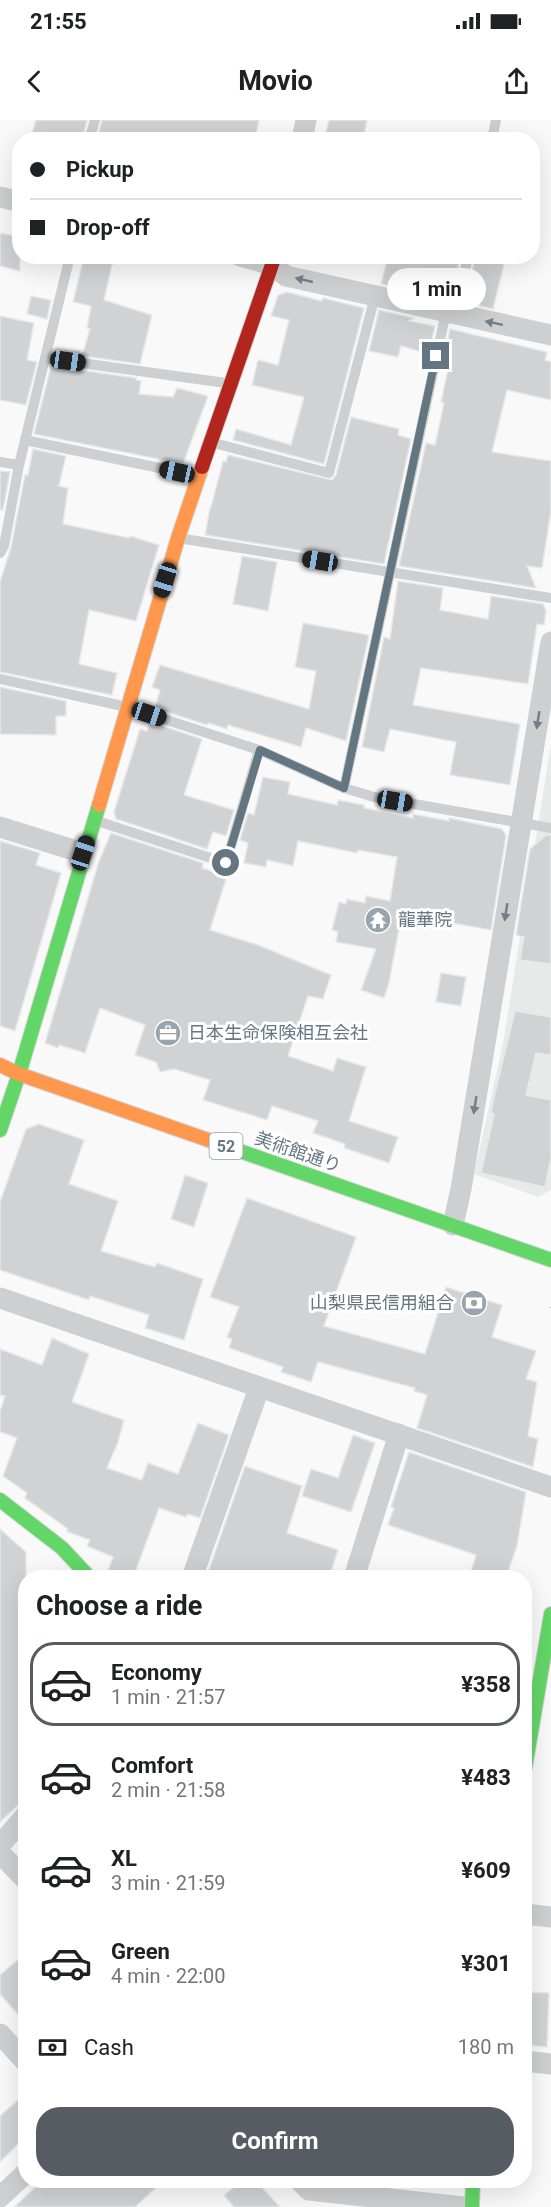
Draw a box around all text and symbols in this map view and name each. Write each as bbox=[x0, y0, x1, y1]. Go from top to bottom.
text: 21:55 bbox=[30, 9, 87, 34]
icon: back bbox=[18, 65, 51, 98]
text: Movio bbox=[238, 65, 313, 97]
icon: share bbox=[500, 65, 533, 98]
text: Pickup bbox=[66, 157, 134, 182]
text: Drop-off bbox=[66, 215, 150, 240]
callout: 1 min bbox=[386, 269, 486, 311]
one-way arrow bbox=[294, 274, 313, 284]
text: 1 min bbox=[411, 277, 462, 301]
one-way arrow bbox=[484, 318, 503, 327]
route end bbox=[422, 342, 449, 369]
car bbox=[49, 350, 87, 372]
car bbox=[158, 459, 196, 485]
car bbox=[301, 549, 339, 573]
car bbox=[151, 560, 179, 600]
car bbox=[129, 700, 169, 728]
one-way arrow bbox=[533, 711, 542, 730]
car bbox=[376, 789, 414, 813]
car bbox=[69, 833, 97, 873]
route start bbox=[212, 849, 239, 876]
one-way arrow bbox=[502, 903, 511, 922]
temple icon: 龍華院 bbox=[363, 905, 393, 935]
place label: 龍華院 bbox=[398, 909, 452, 930]
office icon: 日本生命保険相互会社 bbox=[153, 1018, 183, 1048]
place label: 日本生命保険相互会社 bbox=[188, 1022, 368, 1043]
one-way arrow bbox=[470, 1095, 479, 1114]
street label: 美術館通り bbox=[252, 1127, 344, 1176]
road number: 52 bbox=[210, 1133, 242, 1159]
bank icon: 山梨県民信用組合 bbox=[459, 1288, 489, 1318]
place label: 山梨県民信用組合 bbox=[310, 1292, 454, 1313]
text: Choose a ride bbox=[36, 1590, 202, 1622]
icon: car bbox=[39, 1657, 93, 1711]
text: Economy bbox=[111, 1660, 202, 1685]
text: ¥358 bbox=[461, 1672, 511, 1697]
text: 1 min · 21:57 bbox=[111, 1685, 226, 1709]
icon: car bbox=[39, 1750, 93, 1804]
text: Comfort bbox=[111, 1753, 193, 1778]
text: ¥483 bbox=[461, 1765, 511, 1790]
text: 2 min · 21:58 bbox=[111, 1778, 226, 1802]
icon: car bbox=[39, 1843, 93, 1897]
text: XL bbox=[111, 1846, 137, 1871]
text: ¥609 bbox=[461, 1858, 511, 1883]
text: 3 min · 21:59 bbox=[111, 1871, 226, 1895]
icon: car bbox=[39, 1936, 93, 1990]
text: Green bbox=[111, 1939, 170, 1964]
text: ¥301 bbox=[461, 1951, 511, 1976]
text: 4 min · 22:00 bbox=[111, 1964, 226, 1988]
icon: cash bbox=[36, 2031, 69, 2064]
text: Cash bbox=[84, 2035, 134, 2060]
text: 180 m bbox=[458, 2035, 514, 2059]
button: Confirm bbox=[36, 2107, 514, 2176]

